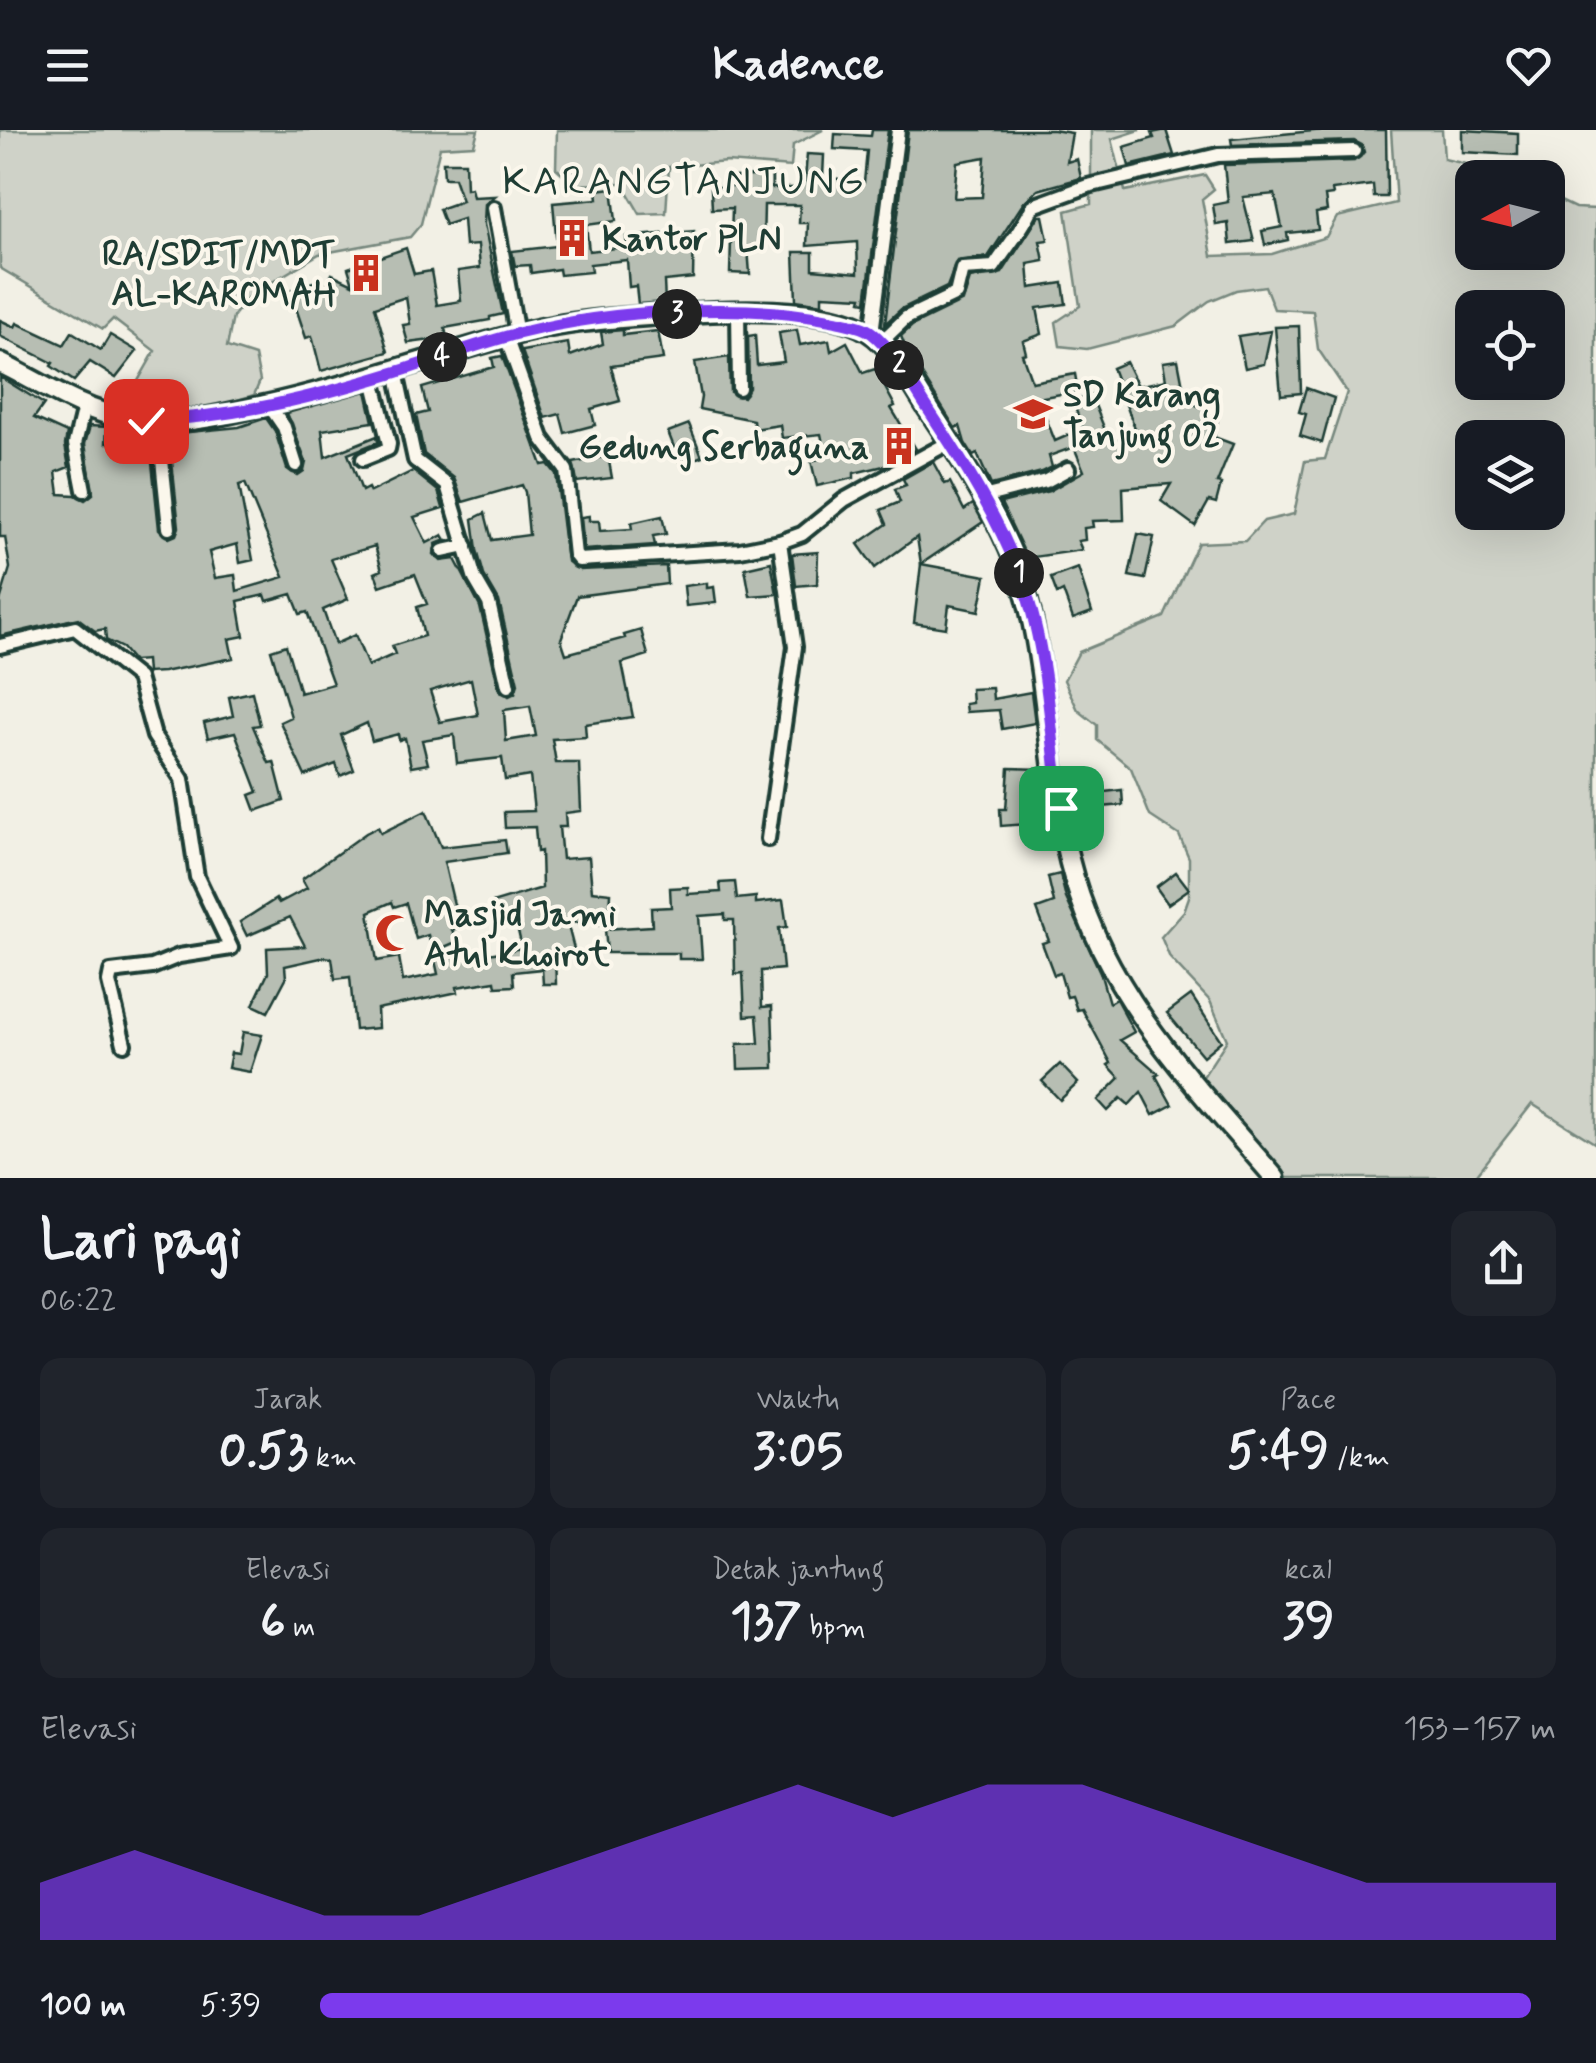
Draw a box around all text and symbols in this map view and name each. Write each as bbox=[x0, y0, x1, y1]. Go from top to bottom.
text: Kadence bbox=[712, 36, 884, 95]
icon: menu bbox=[40, 38, 95, 93]
icon: heart bbox=[1501, 38, 1556, 93]
district label: KARANGTANJUNG bbox=[502, 157, 866, 209]
north arrow bbox=[1455, 160, 1565, 270]
map controls bbox=[1455, 160, 1565, 530]
building icon: Kantor PLN bbox=[551, 217, 593, 259]
place label: Kantor PLN bbox=[602, 217, 782, 263]
place label: RA/SDIT/MDT AL-KAROMAH bbox=[102, 232, 336, 318]
building icon: RA/SDIT/MDT AL-KAROMAH bbox=[345, 252, 387, 294]
pin: 3 bbox=[652, 289, 702, 339]
button: locate bbox=[1455, 290, 1565, 400]
text: 3 bbox=[671, 295, 683, 332]
pin: 4 bbox=[417, 332, 467, 382]
text: 4 bbox=[434, 338, 450, 375]
pin: 2 bbox=[874, 340, 924, 390]
text: 2 bbox=[892, 346, 906, 383]
place label: SD Karang Tanjung 02 bbox=[1063, 373, 1221, 464]
pin bbox=[104, 379, 189, 464]
school or university icon: SD Karang Tanjung 02 bbox=[1012, 393, 1054, 435]
icon: check bbox=[119, 394, 174, 449]
button: layers bbox=[1455, 420, 1565, 530]
place label: Gedung Serbaguna bbox=[579, 425, 869, 476]
building icon: Gedung Serbaguna bbox=[878, 425, 920, 467]
pin: 1 bbox=[994, 548, 1044, 598]
text: 1 bbox=[1013, 554, 1025, 591]
pin bbox=[1019, 766, 1104, 851]
icon: arrive bbox=[1034, 781, 1089, 836]
place label: Masjid Jami Atul Khoirot bbox=[424, 892, 616, 978]
mosque icon: Masjid Jami Atul Khoirot bbox=[373, 912, 415, 954]
text: Lari pagi bbox=[40, 1206, 241, 1278]
button: share bbox=[1451, 1211, 1556, 1316]
text: 06:22 bbox=[40, 1280, 117, 1322]
text: Jarak bbox=[253, 1382, 322, 1419]
text: Waktu bbox=[757, 1382, 839, 1419]
text: Pace bbox=[1280, 1382, 1336, 1419]
text: 0.53 bbox=[219, 1419, 308, 1485]
text: 3:05 bbox=[753, 1419, 843, 1485]
text: 5:49 bbox=[1227, 1419, 1329, 1485]
text: km bbox=[308, 1440, 357, 1477]
text: /km bbox=[1329, 1440, 1390, 1477]
text: Elevasi bbox=[245, 1552, 330, 1589]
text: Detak jantung bbox=[712, 1552, 884, 1589]
text: kcal bbox=[1285, 1552, 1332, 1589]
text: 6 bbox=[260, 1589, 286, 1655]
text: 137 bbox=[730, 1589, 802, 1655]
text: 39 bbox=[1282, 1589, 1335, 1655]
text: m bbox=[286, 1610, 315, 1647]
text: bpm bbox=[802, 1610, 866, 1647]
text: Elevasi bbox=[40, 1708, 137, 1750]
text: 153–157 m bbox=[1404, 1708, 1556, 1750]
text: 100 m bbox=[40, 1985, 126, 2027]
text: 5:39 bbox=[200, 1985, 261, 2027]

